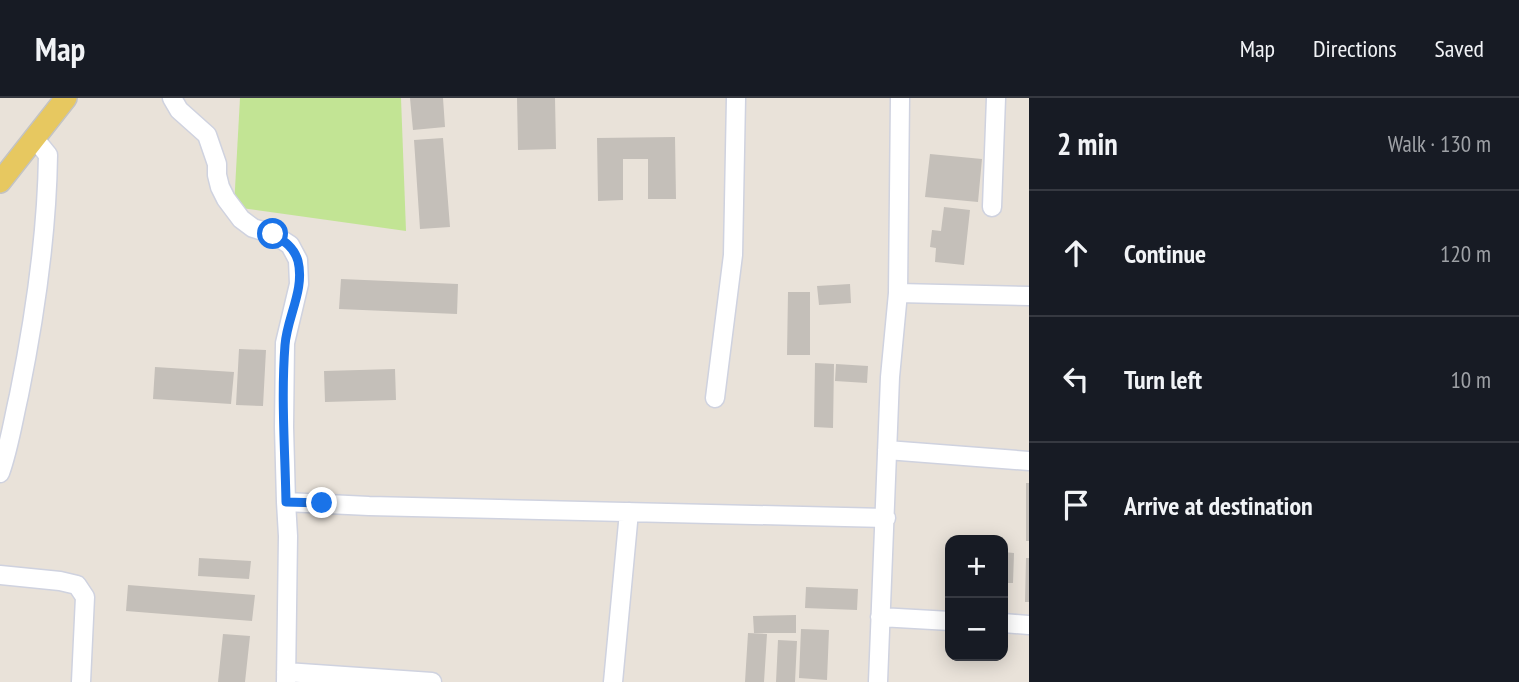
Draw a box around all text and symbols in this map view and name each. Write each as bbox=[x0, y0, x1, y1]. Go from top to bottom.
text: Map bbox=[35, 27, 85, 70]
text: Map bbox=[1240, 33, 1275, 64]
text: Directions bbox=[1313, 33, 1397, 64]
text: Saved bbox=[1435, 33, 1484, 64]
text: 2 min bbox=[1057, 124, 1118, 163]
text: Walk · 130 m bbox=[1388, 129, 1491, 158]
route start bbox=[257, 218, 288, 249]
icon: ahead bbox=[1057, 234, 1095, 272]
text: Continue bbox=[1124, 237, 1206, 270]
text: 120 m bbox=[1440, 239, 1491, 268]
icon: left bbox=[1057, 360, 1095, 398]
text: Turn left bbox=[1124, 363, 1202, 396]
text: 10 m bbox=[1450, 365, 1491, 394]
icon: arrive bbox=[1057, 486, 1095, 524]
route end bbox=[306, 487, 337, 518]
text: Arrive at destination bbox=[1124, 489, 1313, 522]
map controls bbox=[945, 535, 1008, 661]
button: + bbox=[945, 535, 1008, 598]
button: − bbox=[945, 598, 1008, 661]

